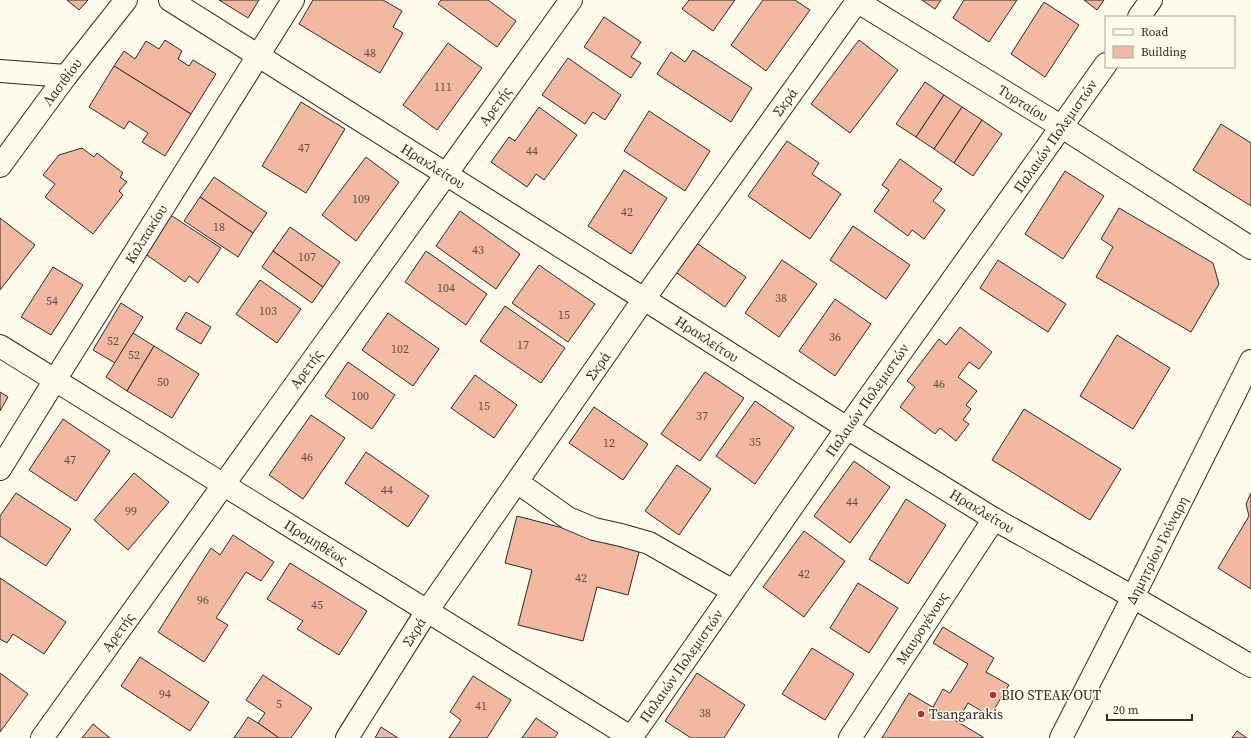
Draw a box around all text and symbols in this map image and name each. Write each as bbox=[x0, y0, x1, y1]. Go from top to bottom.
legend bbox=[1105, 16, 1235, 68]
text: Road bbox=[1141, 24, 1168, 40]
text: Building bbox=[1141, 44, 1186, 60]
house number: 48 bbox=[364, 45, 376, 61]
street label: Λασιθίου bbox=[38, 54, 86, 110]
street label: Παλαιών Πολεμιστών bbox=[1008, 75, 1102, 197]
house number: 111 bbox=[434, 79, 452, 95]
street label: Τυρταίου bbox=[994, 80, 1052, 126]
street label: Αρετής bbox=[474, 82, 516, 130]
street label: Σκρά bbox=[768, 84, 802, 120]
street label: Ηρακλείτου bbox=[397, 138, 469, 194]
house number: 47 bbox=[298, 140, 310, 156]
house number: 44 bbox=[526, 143, 538, 159]
house number: 109 bbox=[352, 191, 370, 207]
street label: Καλπακίου bbox=[120, 201, 172, 267]
house number: 42 bbox=[621, 204, 633, 220]
house number: 18 bbox=[213, 219, 225, 235]
house number: 43 bbox=[472, 242, 484, 258]
house number: 107 bbox=[298, 249, 316, 265]
house number: 104 bbox=[437, 280, 455, 296]
house number: 38 bbox=[775, 290, 787, 306]
house number: 54 bbox=[46, 293, 58, 309]
house number: 103 bbox=[259, 303, 277, 319]
house number: 15 bbox=[558, 307, 570, 323]
street label: Ηρακλείτου bbox=[671, 311, 743, 367]
house number: 36 bbox=[829, 329, 841, 345]
house number: 52 bbox=[107, 333, 119, 349]
house number: 17 bbox=[517, 337, 529, 353]
street label: Παλαιών Πολεμιστών bbox=[820, 339, 914, 461]
house number: 102 bbox=[391, 341, 409, 357]
street label: Αρετής bbox=[285, 345, 327, 393]
house number: 52 bbox=[128, 347, 140, 363]
street label: Σκρά bbox=[581, 348, 615, 384]
house number: 50 bbox=[157, 374, 169, 390]
house number: 46 bbox=[933, 376, 945, 392]
house number: 100 bbox=[351, 388, 369, 404]
house number: 15 bbox=[478, 398, 490, 414]
house number: 37 bbox=[696, 408, 708, 424]
house number: 35 bbox=[749, 434, 761, 450]
house number: 12 bbox=[603, 435, 615, 451]
house number: 46 bbox=[301, 449, 313, 465]
house number: 47 bbox=[64, 452, 76, 468]
house number: 44 bbox=[381, 482, 393, 498]
street label: Ηρακλείτου bbox=[946, 484, 1018, 538]
street label: Δημητρίου Γούναρη bbox=[1121, 493, 1193, 607]
house number: 44 bbox=[846, 494, 858, 510]
house number: 99 bbox=[125, 503, 137, 519]
street label: Προμηθέως bbox=[280, 515, 352, 569]
house number: 42 bbox=[798, 566, 810, 582]
house number: 42 bbox=[575, 570, 587, 586]
street label: Μαυρογένους bbox=[891, 588, 953, 668]
house number: 96 bbox=[197, 592, 209, 608]
house number: 45 bbox=[311, 597, 323, 613]
street label: Παλαιών Πολεμιστών bbox=[634, 605, 728, 727]
street label: Αρετής bbox=[97, 608, 139, 656]
street label: Σκρά bbox=[397, 614, 431, 650]
place label: BIO STEAK OUT bbox=[1001, 685, 1102, 705]
house number: 94 bbox=[159, 686, 171, 702]
marker: BIO STEAK OUT bbox=[988, 690, 998, 700]
house number: 5 bbox=[276, 696, 282, 712]
scale bar bbox=[1107, 696, 1192, 722]
house number: 41 bbox=[475, 698, 487, 714]
text: 20 m bbox=[1113, 702, 1139, 718]
place label: Tsangarakis bbox=[929, 704, 1003, 724]
house number: 38 bbox=[699, 705, 711, 721]
marker: Tsangarakis bbox=[916, 709, 926, 719]

